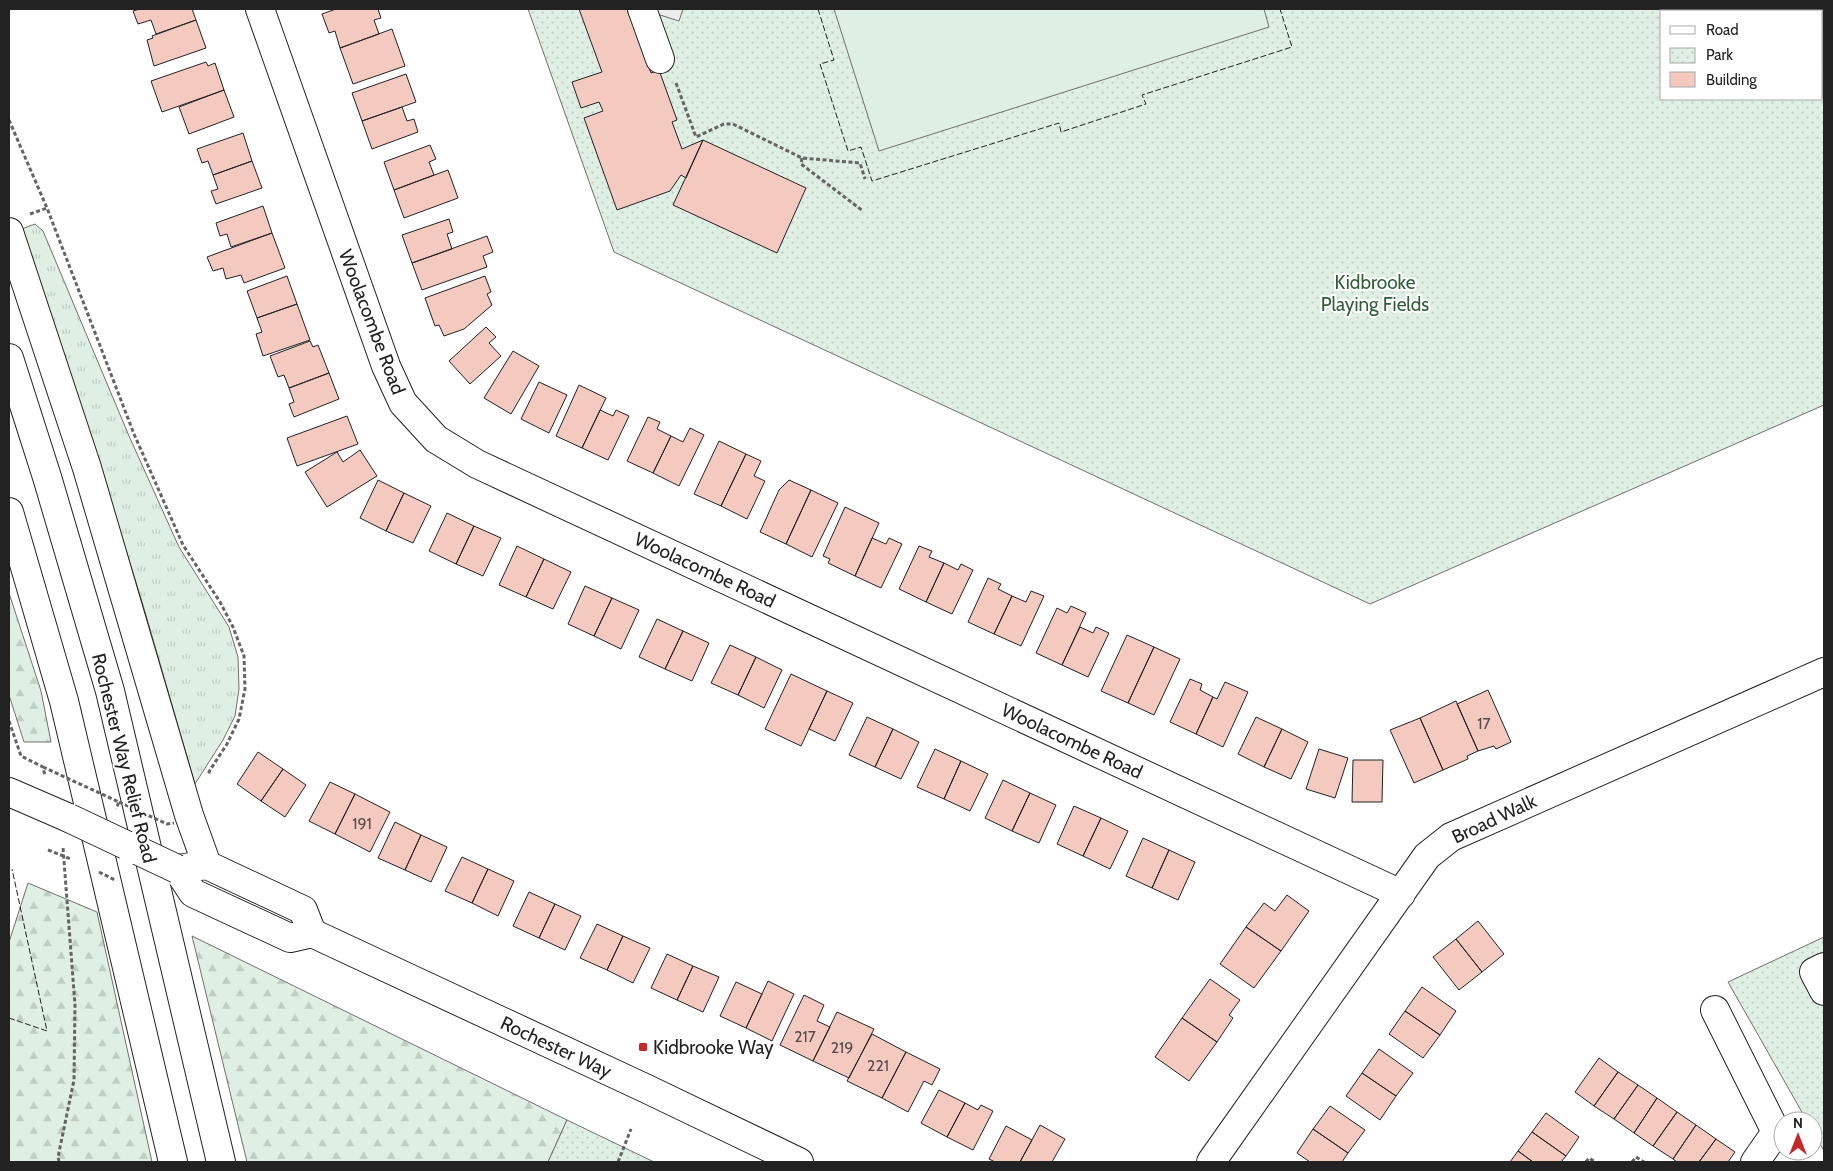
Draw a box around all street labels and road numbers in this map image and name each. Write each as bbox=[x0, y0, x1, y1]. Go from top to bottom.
street label: Woolacombe Road bbox=[334, 246, 410, 398]
street label: Woolacombe Road bbox=[631, 527, 779, 613]
street label: Rochester Way Relief Road bbox=[87, 651, 161, 865]
street label: Woolacombe Road bbox=[998, 698, 1146, 784]
street label: Broad Walk bbox=[1448, 789, 1540, 849]
street label: Rochester Way bbox=[497, 1011, 616, 1083]

